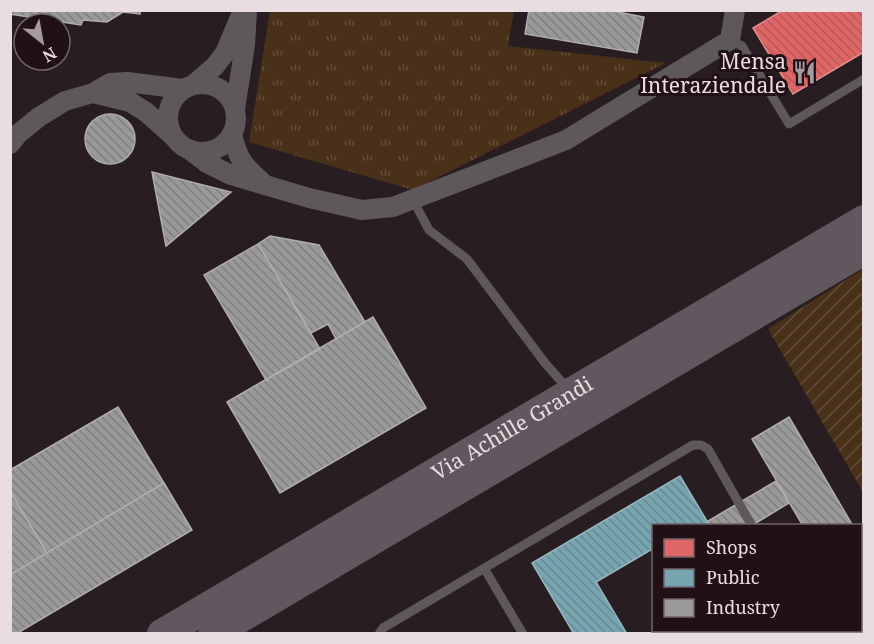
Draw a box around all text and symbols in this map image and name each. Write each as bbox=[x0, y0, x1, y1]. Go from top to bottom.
north arrow bbox=[12, 12, 72, 72]
text: N bbox=[38, 42, 61, 68]
place label: Mensa Interaziendale bbox=[640, 47, 786, 99]
restaurant icon: Mensa Interaziendale bbox=[791, 60, 817, 86]
street label: Via Achille Grandi bbox=[426, 369, 598, 486]
legend bbox=[652, 524, 862, 632]
text: Shops bbox=[706, 535, 757, 559]
text: Public bbox=[706, 565, 760, 589]
text: Industry bbox=[706, 595, 781, 619]

